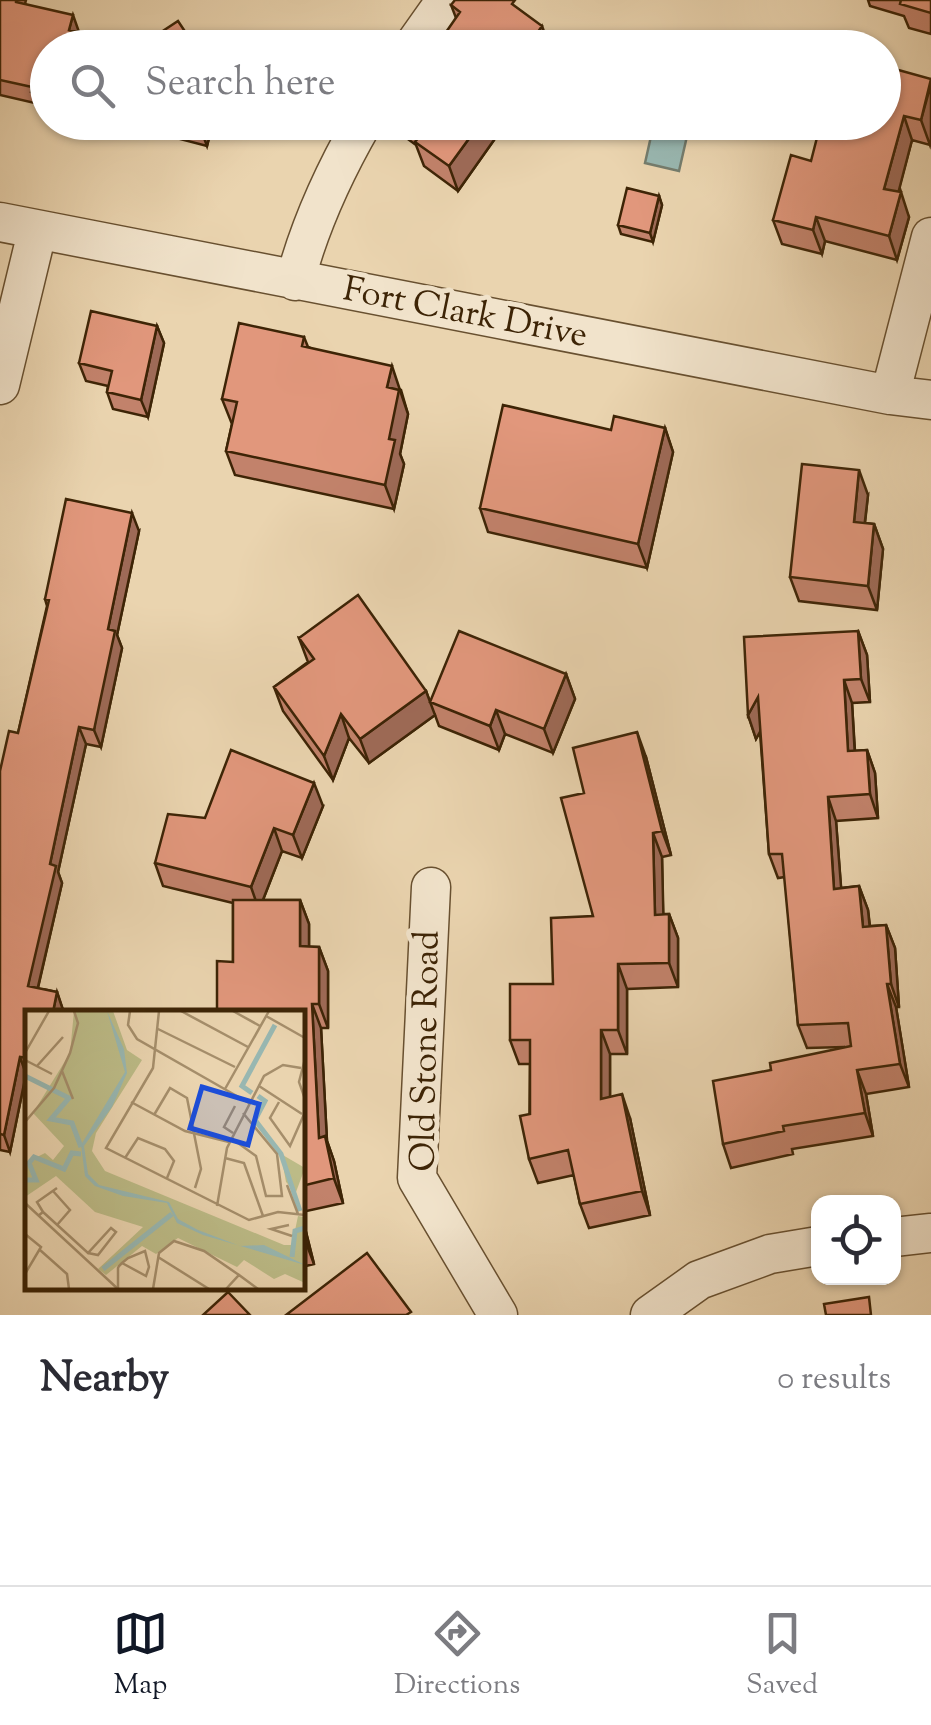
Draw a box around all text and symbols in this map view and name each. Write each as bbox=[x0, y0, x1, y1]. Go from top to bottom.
search box bbox=[30, 30, 901, 140]
icon: search bbox=[65, 58, 120, 113]
text: Search here bbox=[145, 58, 336, 112]
street label: Fort Clark Drive bbox=[338, 265, 592, 363]
street label: Old Stone Road bbox=[399, 930, 455, 1172]
inset map bbox=[25, 1010, 305, 1290]
map controls bbox=[811, 1195, 901, 1285]
button: locate bbox=[811, 1195, 901, 1285]
text: Nearby bbox=[40, 1350, 169, 1410]
text: 0 results bbox=[777, 1357, 891, 1403]
tab: Map bbox=[113, 1606, 168, 1706]
tab: Directions bbox=[394, 1606, 520, 1706]
tab: Saved bbox=[746, 1606, 818, 1706]

